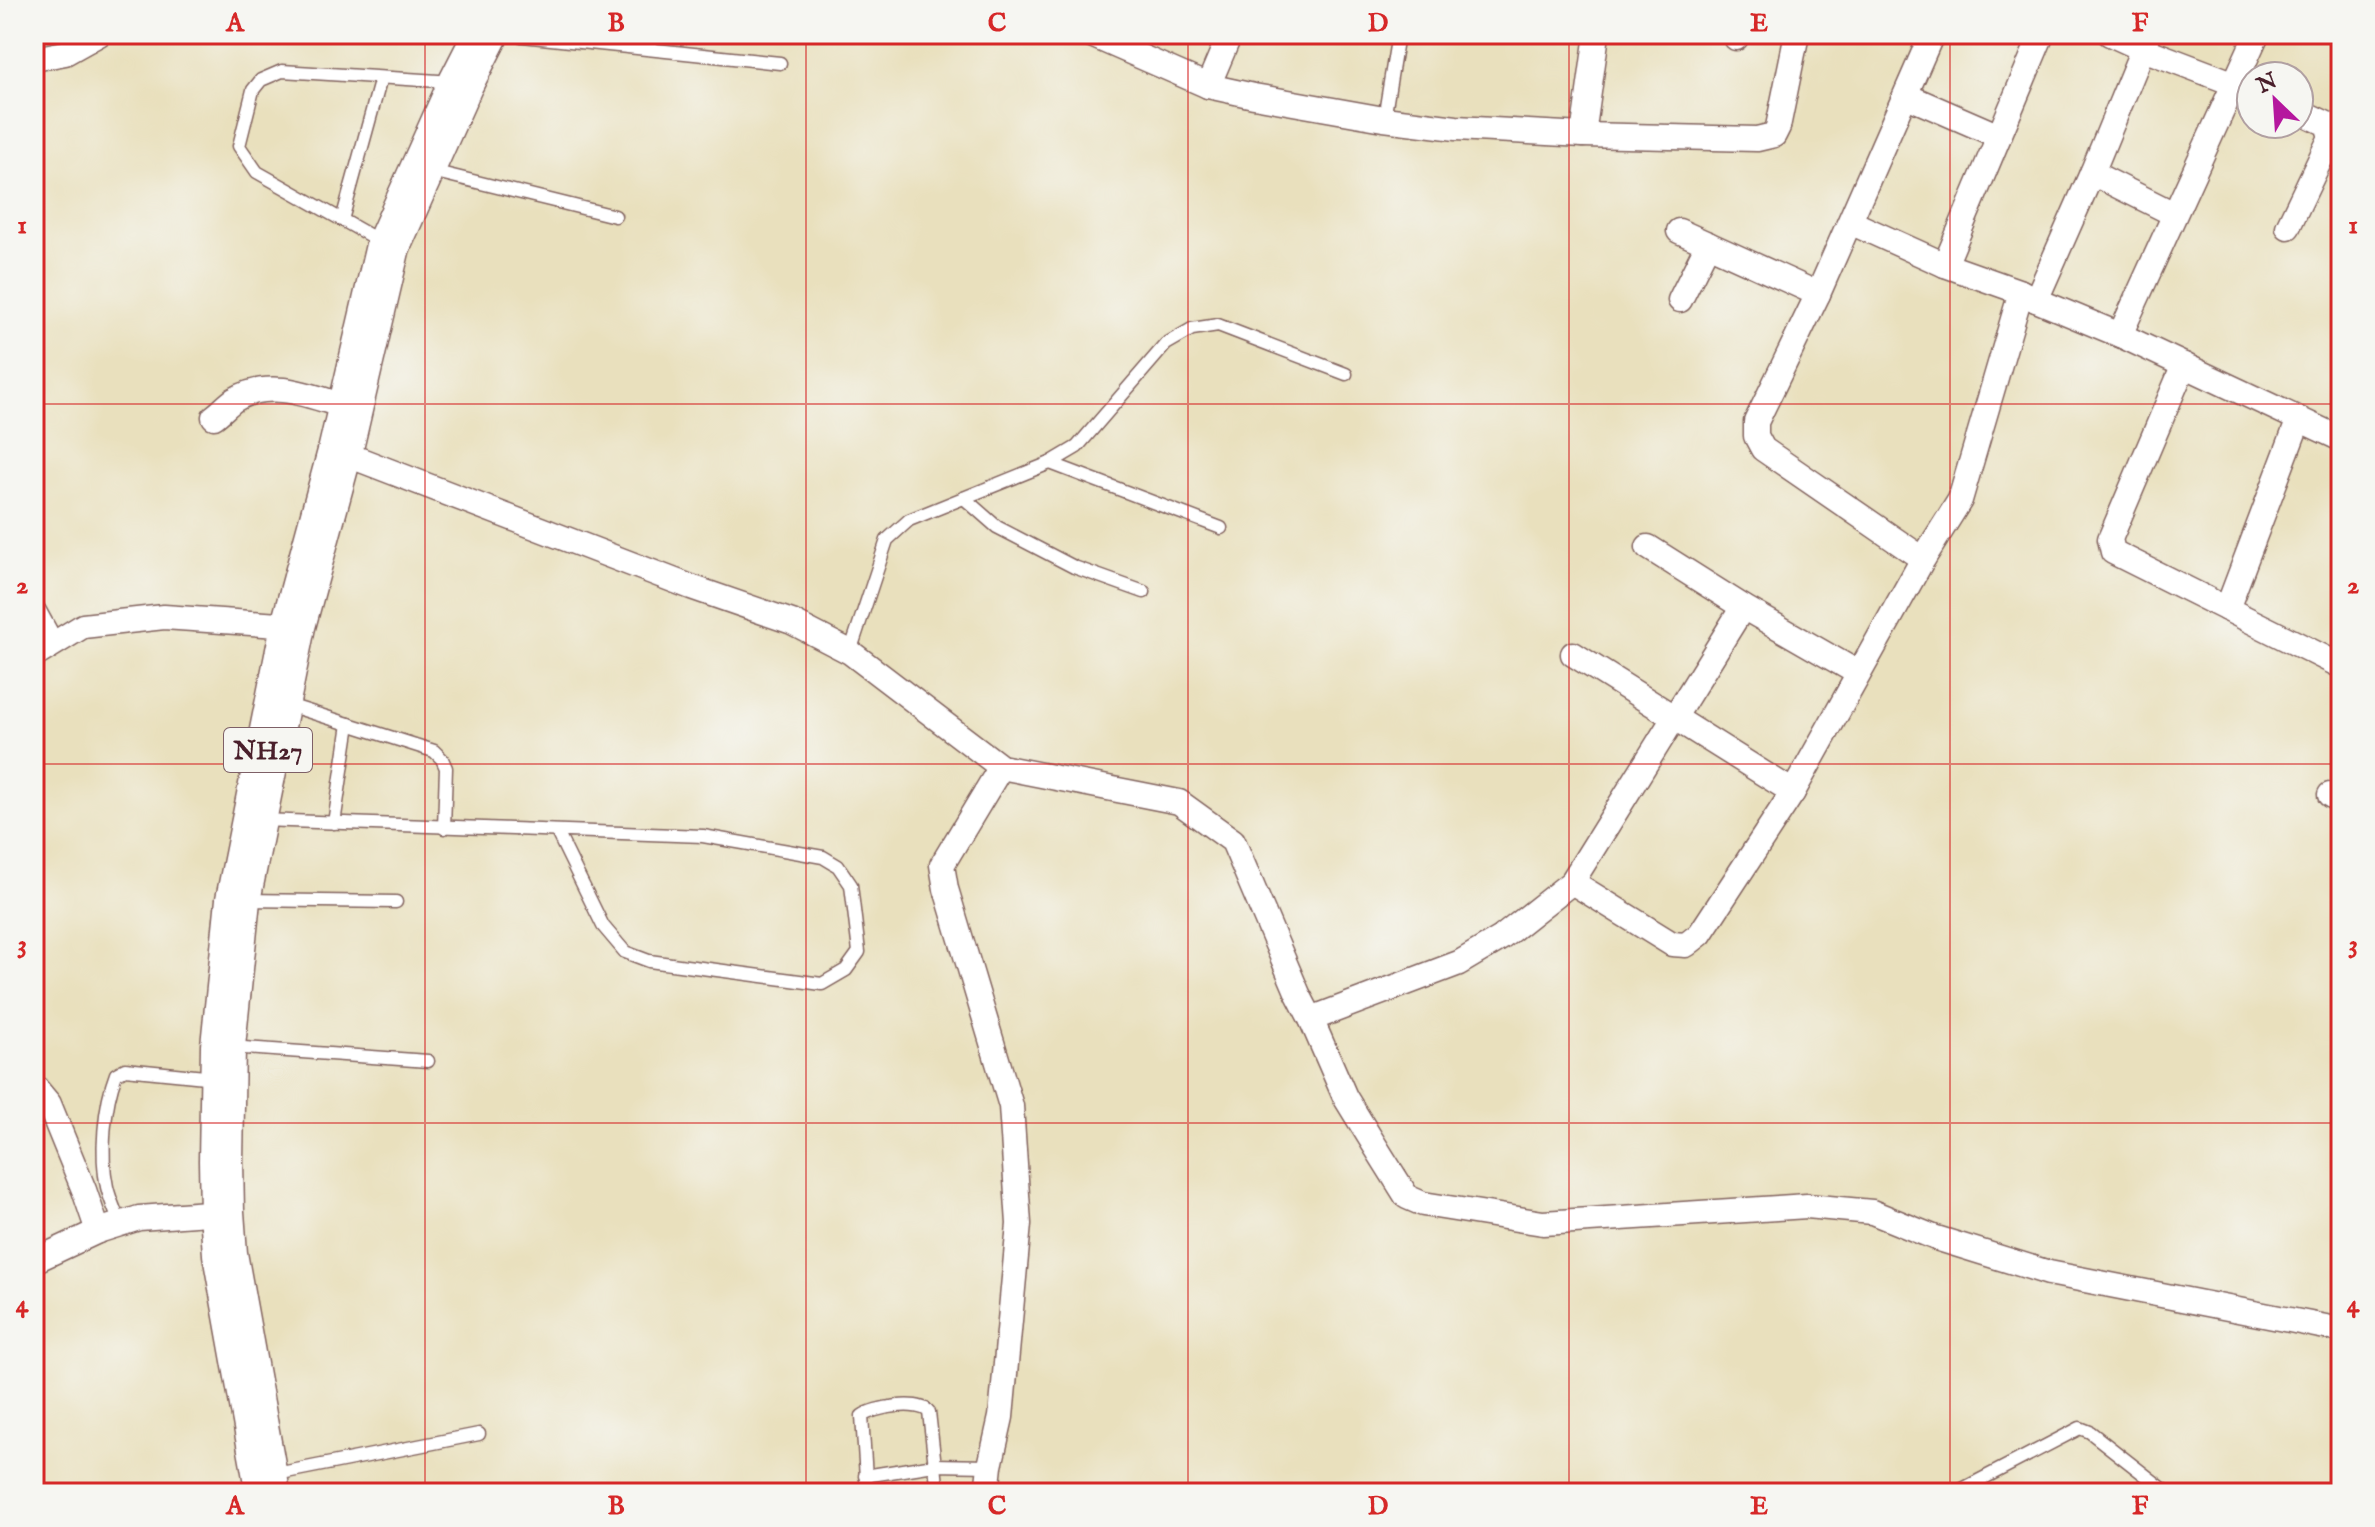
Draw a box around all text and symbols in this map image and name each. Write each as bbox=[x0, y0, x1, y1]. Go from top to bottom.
text: A bbox=[225, 7, 245, 40]
text: B bbox=[607, 7, 625, 40]
text: C bbox=[988, 7, 1007, 40]
text: D bbox=[1368, 7, 1389, 40]
text: E bbox=[1750, 7, 1768, 40]
text: F bbox=[2132, 7, 2149, 40]
north arrow bbox=[2235, 60, 2315, 140]
text: N bbox=[2252, 67, 2282, 101]
text: 1 bbox=[17, 209, 27, 242]
text: 1 bbox=[2348, 209, 2358, 242]
text: 2 bbox=[16, 569, 28, 602]
text: 2 bbox=[2347, 569, 2359, 602]
road number: NH27 bbox=[224, 728, 312, 772]
text: 3 bbox=[17, 928, 27, 961]
text: 3 bbox=[2348, 928, 2358, 961]
text: 4 bbox=[16, 1288, 30, 1321]
text: 4 bbox=[2347, 1288, 2361, 1321]
text: A bbox=[225, 1490, 245, 1523]
text: B bbox=[607, 1490, 625, 1523]
text: C bbox=[988, 1490, 1007, 1523]
text: D bbox=[1368, 1490, 1389, 1523]
text: E bbox=[1750, 1490, 1768, 1523]
text: F bbox=[2132, 1490, 2149, 1523]

